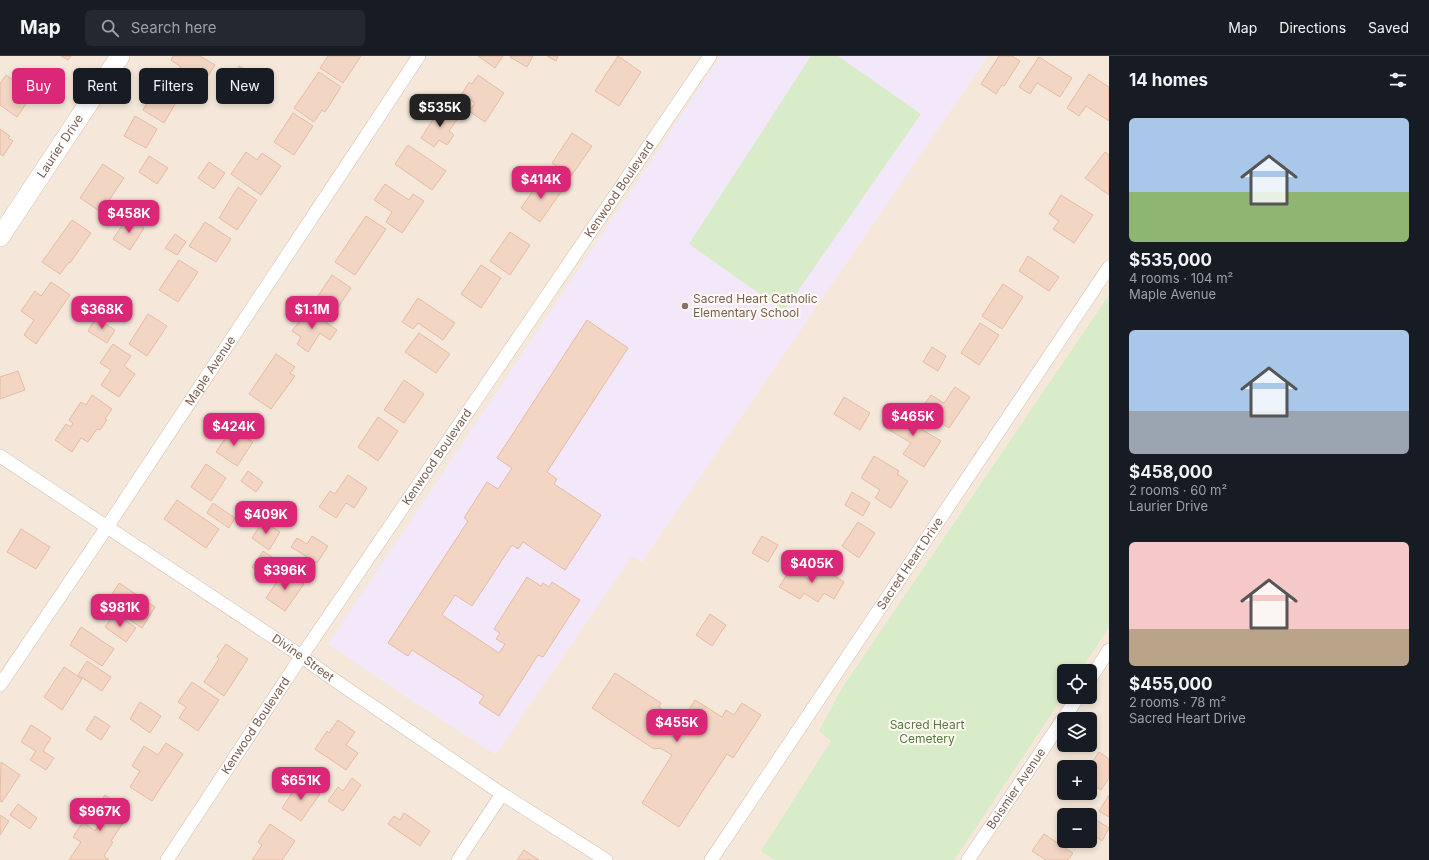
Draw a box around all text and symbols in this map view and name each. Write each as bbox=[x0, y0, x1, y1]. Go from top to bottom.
search box bbox=[85, 10, 365, 46]
text: Map bbox=[20, 16, 61, 39]
icon: search bbox=[99, 17, 121, 39]
text: Search here bbox=[131, 18, 216, 37]
text: Map bbox=[1228, 19, 1257, 36]
text: Directions bbox=[1279, 19, 1346, 36]
text: Saved bbox=[1368, 19, 1409, 36]
chip: Buy bbox=[12, 68, 65, 104]
chip: Rent bbox=[73, 68, 131, 104]
chip: Filters bbox=[139, 68, 208, 104]
chip: New bbox=[216, 68, 274, 104]
icon: filters bbox=[1387, 69, 1409, 91]
text: 14 homes bbox=[1129, 70, 1208, 90]
pin: $535K bbox=[412, 94, 468, 128]
text: $535K bbox=[419, 99, 461, 115]
street label: Laurier Drive bbox=[33, 111, 86, 180]
street label: Kenwood Boulevard bbox=[581, 138, 657, 240]
icon: home bbox=[1233, 144, 1305, 216]
pin: $414K bbox=[513, 166, 569, 200]
text: $414K bbox=[521, 171, 561, 187]
pin: $458K bbox=[101, 200, 157, 234]
text: $458K bbox=[107, 205, 151, 221]
text: $535,000 bbox=[1129, 250, 1212, 270]
text: 4 rooms · 104 m² bbox=[1129, 270, 1233, 286]
text: Maple Avenue bbox=[1129, 286, 1216, 302]
place label: Sacred Heart Catholic Elementary School bbox=[693, 291, 818, 320]
pin: $368K bbox=[74, 296, 130, 330]
pin: $1.1M bbox=[284, 296, 340, 330]
text: $368K bbox=[80, 301, 124, 317]
text: $1.1M bbox=[294, 301, 330, 317]
marker: Sacred Heart Catholic Elementary School bbox=[680, 301, 690, 311]
street label: Maple Avenue bbox=[181, 333, 238, 408]
icon: home bbox=[1233, 356, 1305, 428]
pin: $465K bbox=[885, 403, 941, 437]
street label: Kenwood Boulevard bbox=[399, 406, 475, 508]
text: $465K bbox=[891, 408, 935, 424]
pin: $424K bbox=[206, 413, 262, 447]
text: $424K bbox=[212, 418, 256, 434]
text: $458,000 bbox=[1129, 462, 1213, 482]
text: 2 rooms · 60 m² bbox=[1129, 482, 1227, 498]
text: Laurier Drive bbox=[1129, 498, 1208, 514]
pin: $409K bbox=[238, 501, 294, 535]
text: $409K bbox=[244, 506, 288, 522]
street label: Sacred Heart Drive bbox=[873, 514, 946, 612]
pin: $405K bbox=[784, 550, 840, 584]
text: $405K bbox=[790, 555, 834, 571]
pin: $396K bbox=[257, 557, 313, 591]
text: $396K bbox=[263, 562, 307, 578]
icon: home bbox=[1233, 568, 1305, 640]
pin: $981K bbox=[92, 594, 148, 628]
text: $981K bbox=[100, 599, 140, 615]
street label: Divine Street bbox=[269, 630, 337, 684]
map controls bbox=[1057, 664, 1097, 848]
button: locate bbox=[1057, 664, 1097, 704]
street label: Kenwood Boulevard bbox=[218, 674, 293, 777]
text: $455,000 bbox=[1129, 674, 1213, 694]
text: 2 rooms · 78 m² bbox=[1129, 694, 1226, 710]
pin: $455K bbox=[649, 709, 705, 743]
text: Sacred Heart Drive bbox=[1129, 710, 1246, 726]
button: layers bbox=[1057, 712, 1097, 752]
text: $455K bbox=[655, 714, 699, 730]
park label: Sacred Heart Cemetery bbox=[890, 717, 964, 746]
street label: Boismier Avenue bbox=[983, 745, 1048, 832]
button: + bbox=[1057, 760, 1097, 800]
pin: $651K bbox=[273, 767, 329, 801]
text: $651K bbox=[281, 772, 321, 788]
pin: $967K bbox=[72, 798, 128, 832]
text: $967K bbox=[79, 803, 121, 819]
button: − bbox=[1057, 808, 1097, 848]

